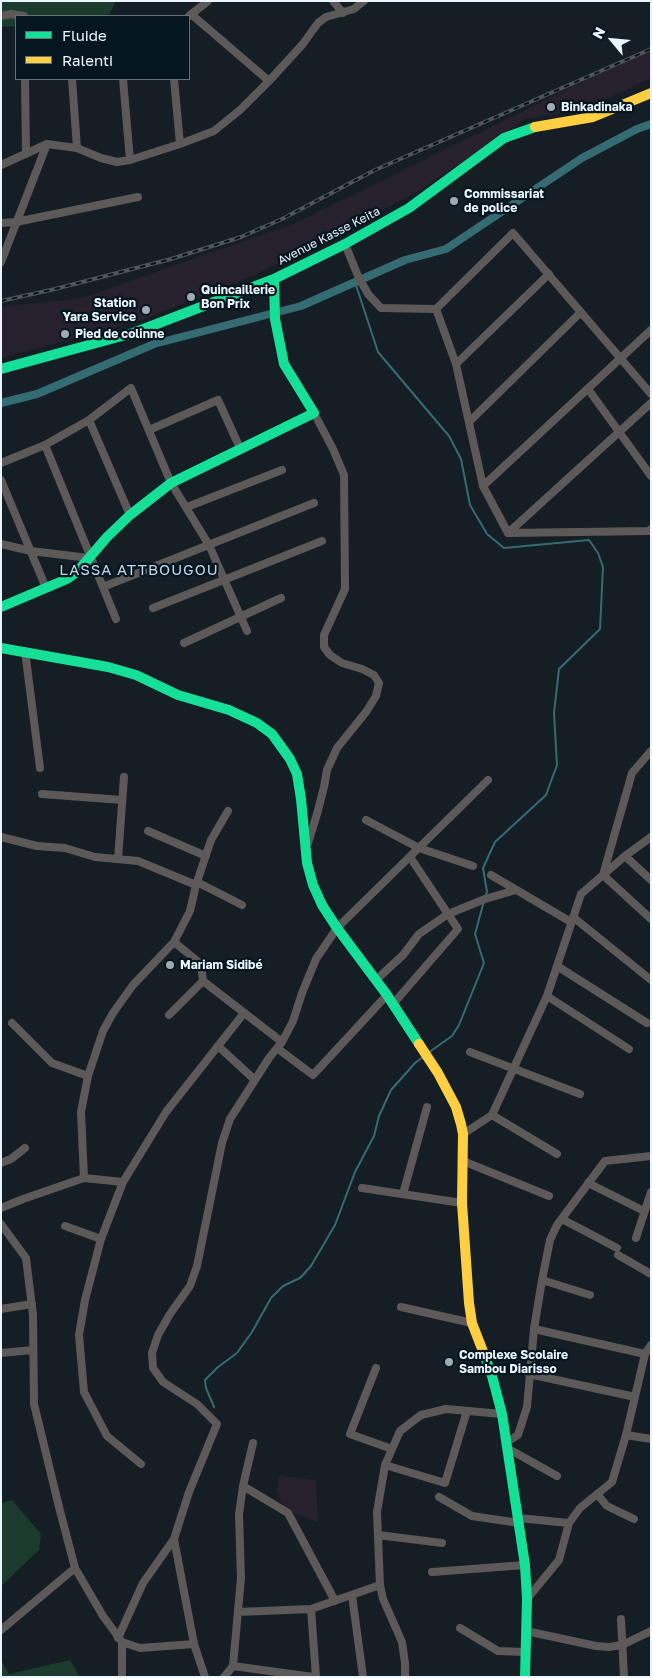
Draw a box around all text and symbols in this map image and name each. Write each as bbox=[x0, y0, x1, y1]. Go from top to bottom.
legend bbox=[15, 15, 190, 80]
north arrow bbox=[587, 15, 637, 65]
text: N bbox=[588, 24, 608, 41]
text: Fluide bbox=[62, 26, 107, 44]
text: Ralenti bbox=[62, 51, 113, 69]
place label: Binkadinaka bbox=[561, 100, 632, 114]
marker: Binkadinaka bbox=[545, 101, 557, 113]
place label: Commissariat de police bbox=[464, 187, 544, 215]
marker: Commissariat de police bbox=[448, 195, 460, 207]
street label: Avenue Kasse Keita bbox=[275, 204, 383, 268]
place label: Quincaillerie Bon Prix bbox=[201, 283, 275, 311]
marker: Quincaillerie Bon Prix bbox=[185, 291, 197, 303]
place label: Station Yara Service bbox=[63, 296, 136, 324]
marker: Station Yara Service bbox=[140, 304, 152, 316]
place label: Pied de colinne bbox=[75, 327, 164, 341]
marker: Pied de colinne bbox=[59, 328, 71, 340]
district label: LASSA ATTBOUGOU bbox=[57, 561, 221, 579]
place label: Mariam Sidibé bbox=[180, 958, 263, 972]
marker: Mariam Sidibé bbox=[164, 959, 176, 971]
place label: Complexe Scolaire Sambou Diarisso bbox=[459, 1348, 568, 1376]
marker: Complexe Scolaire Sambou Diarisso bbox=[443, 1356, 455, 1368]

